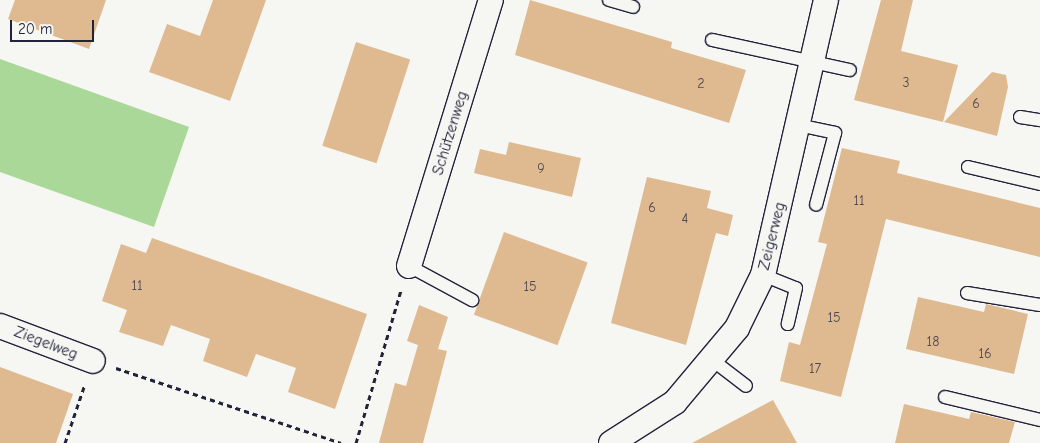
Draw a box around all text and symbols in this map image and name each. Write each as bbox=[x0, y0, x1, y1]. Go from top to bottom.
scale bar bbox=[12, 10, 96, 42]
text: 20 m bbox=[18, 20, 52, 38]
house number: 3 bbox=[902, 75, 910, 91]
house number: 2 bbox=[697, 76, 705, 92]
street label: Schützenweg bbox=[428, 89, 472, 177]
house number: 6 bbox=[972, 96, 980, 112]
house number: 9 bbox=[537, 161, 545, 177]
house number: 11 bbox=[853, 193, 865, 209]
house number: 6 bbox=[648, 200, 656, 216]
street label: Zeigerweg bbox=[754, 200, 790, 272]
house number: 4 bbox=[682, 211, 688, 227]
house number: 11 bbox=[131, 278, 143, 294]
house number: 15 bbox=[523, 279, 537, 295]
house number: 15 bbox=[827, 310, 841, 326]
street label: Ziegelweg bbox=[11, 322, 81, 364]
house number: 18 bbox=[927, 334, 939, 350]
house number: 16 bbox=[978, 346, 992, 362]
house number: 17 bbox=[809, 361, 821, 377]

